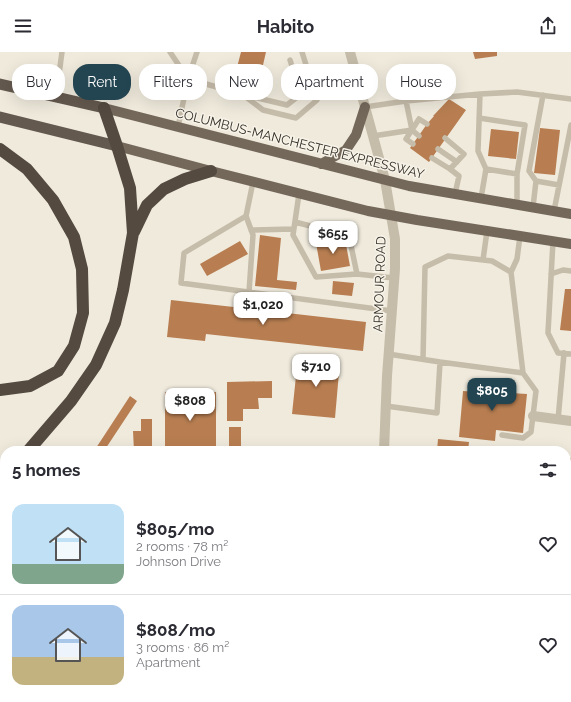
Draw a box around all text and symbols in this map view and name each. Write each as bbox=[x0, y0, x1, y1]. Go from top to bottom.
icon: menu bbox=[12, 15, 34, 37]
icon: share bbox=[537, 15, 559, 37]
text: Habito bbox=[257, 16, 314, 37]
chip: Buy bbox=[12, 64, 65, 100]
chip: Rent bbox=[73, 64, 131, 100]
chip: Filters bbox=[139, 64, 207, 100]
chip: New bbox=[215, 64, 273, 100]
chip: Apartment bbox=[281, 64, 378, 100]
chip: House bbox=[386, 64, 456, 100]
street label: COLUMBUS-MANCHESTER EXPRESSWAY bbox=[174, 105, 426, 182]
pin: $655 bbox=[309, 221, 357, 255]
text: $655 bbox=[318, 226, 348, 241]
street label: ARMOUR ROAD bbox=[370, 236, 389, 332]
pin: $1,020 bbox=[230, 292, 296, 326]
text: $1,020 bbox=[243, 297, 283, 312]
pin: $710 bbox=[292, 354, 340, 388]
text: $710 bbox=[301, 359, 331, 374]
pin: $805 bbox=[468, 378, 516, 412]
text: $805 bbox=[476, 383, 508, 398]
pin: $808 bbox=[166, 388, 214, 422]
text: $808 bbox=[174, 393, 206, 408]
icon: filters bbox=[537, 459, 559, 481]
text: 5 homes bbox=[12, 460, 80, 480]
text: $805/mo bbox=[136, 519, 214, 539]
icon: home bbox=[44, 520, 92, 568]
icon: heart bbox=[537, 533, 559, 555]
text: 2 rooms · 78 m² bbox=[136, 539, 228, 554]
text: Johnson Drive bbox=[136, 554, 221, 569]
text: $808/mo bbox=[136, 620, 215, 640]
icon: home bbox=[44, 621, 92, 669]
icon: heart bbox=[537, 634, 559, 656]
text: 3 rooms · 86 m² bbox=[136, 640, 229, 655]
text: Apartment bbox=[136, 655, 200, 670]

